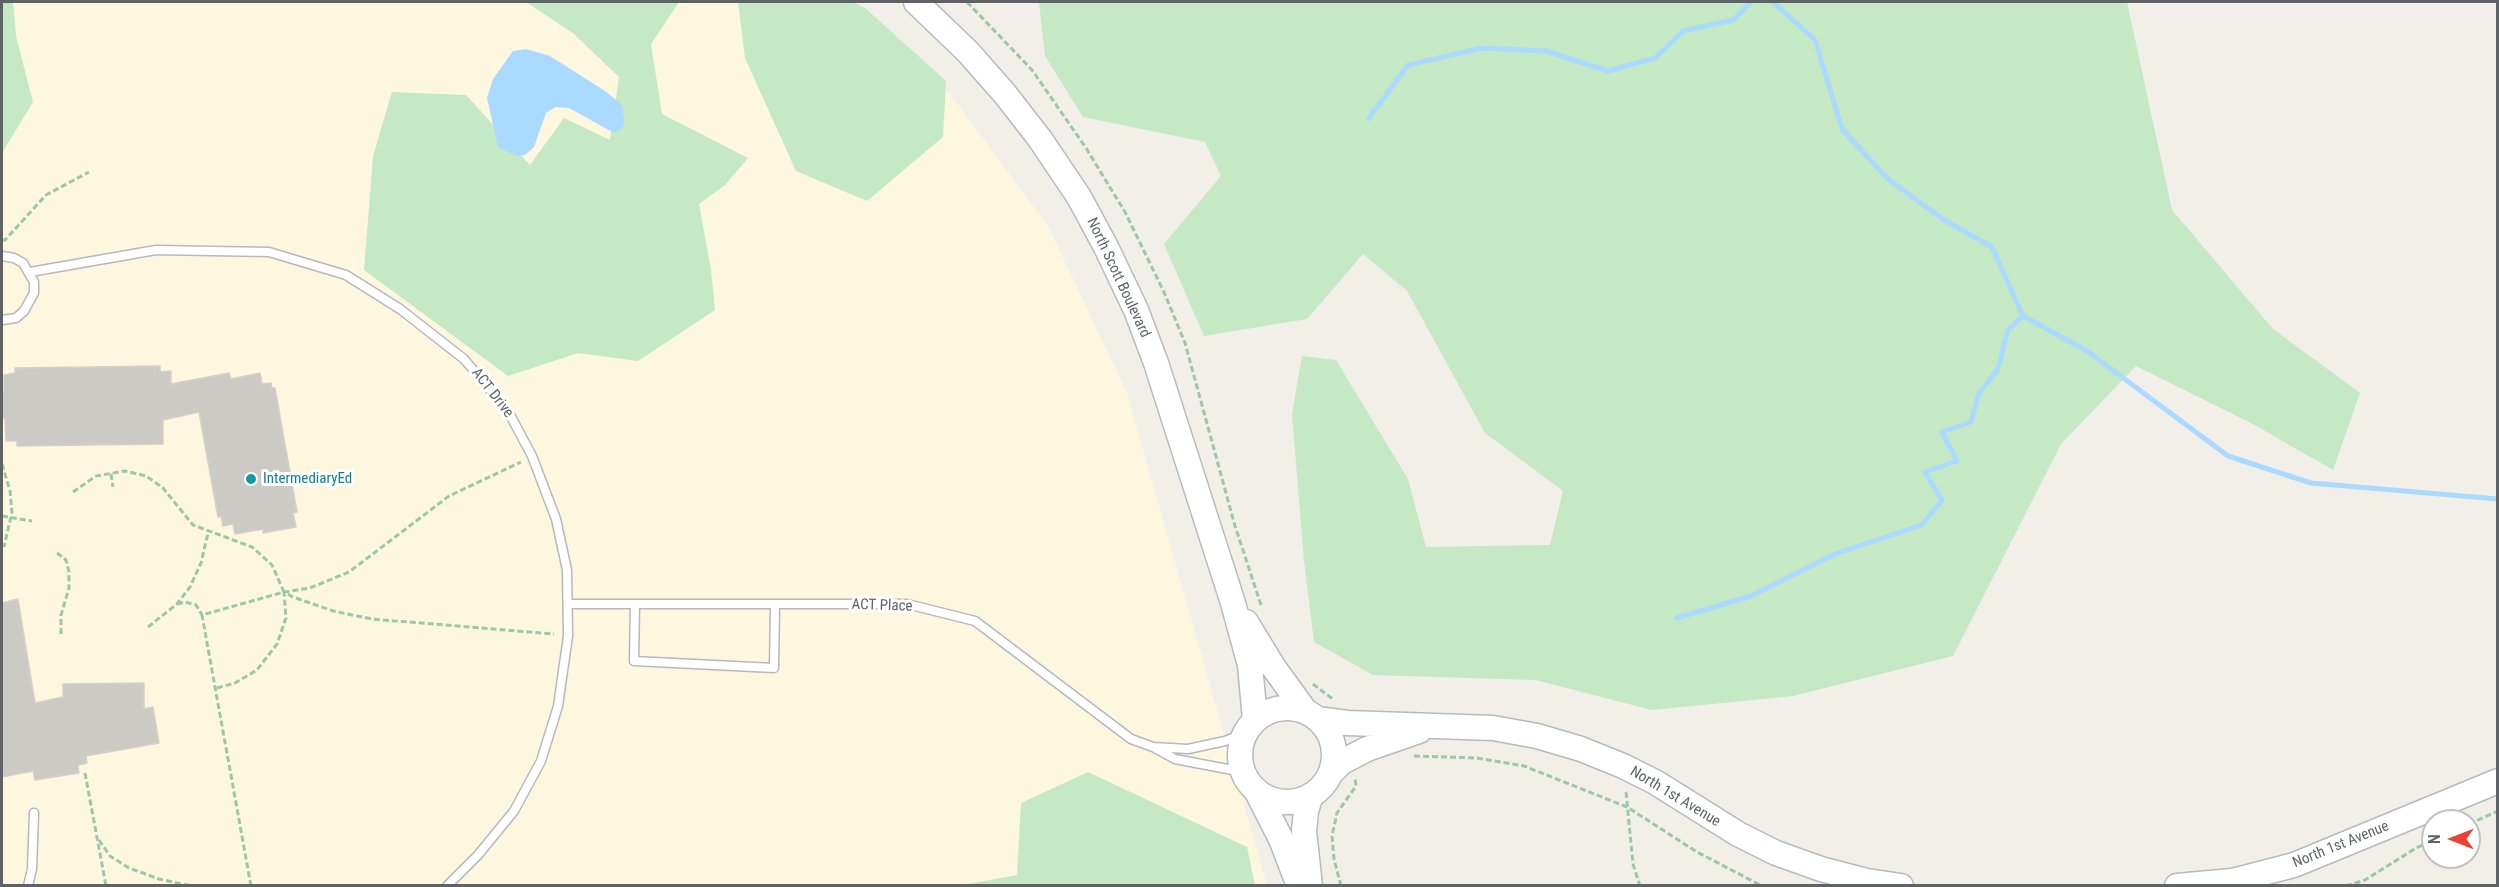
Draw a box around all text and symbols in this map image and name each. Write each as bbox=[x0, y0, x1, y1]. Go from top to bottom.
street label: North Scott Boulevard bbox=[1082, 215, 1154, 341]
street label: ACT Drive bbox=[467, 365, 517, 421]
place label: IntermediaryEd bbox=[263, 470, 352, 488]
marker: IntermediaryEd bbox=[244, 472, 258, 486]
street label: ACT Place bbox=[851, 596, 913, 616]
street label: North 1st Avenue bbox=[1627, 763, 1723, 831]
north arrow bbox=[2421, 809, 2481, 869]
street label: North 1st Avenue bbox=[2290, 818, 2392, 872]
text: N bbox=[2425, 834, 2444, 844]

